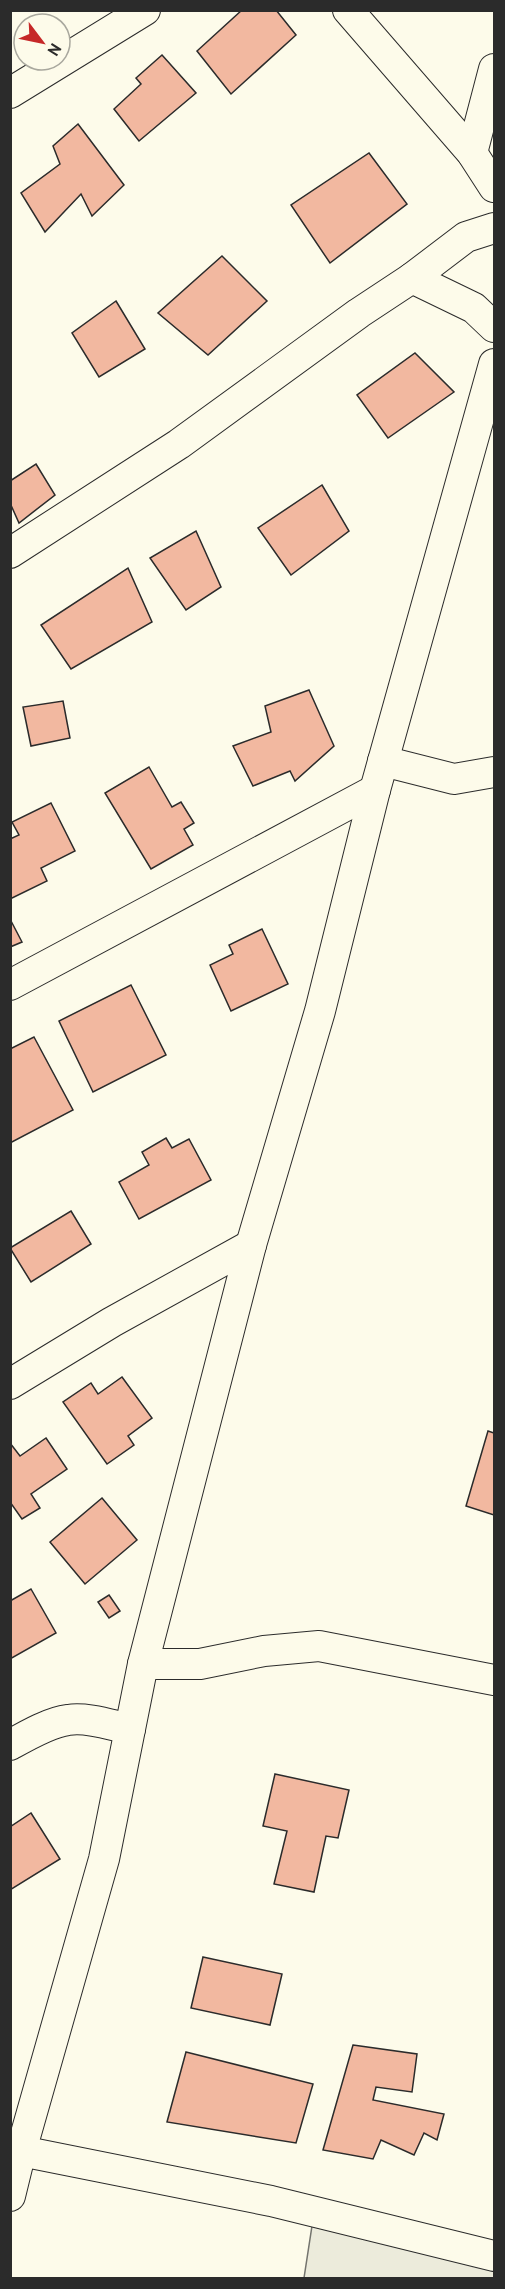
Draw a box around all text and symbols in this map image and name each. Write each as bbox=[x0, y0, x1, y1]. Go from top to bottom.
north arrow bbox=[12, 12, 72, 72]
text: N bbox=[43, 40, 66, 60]

